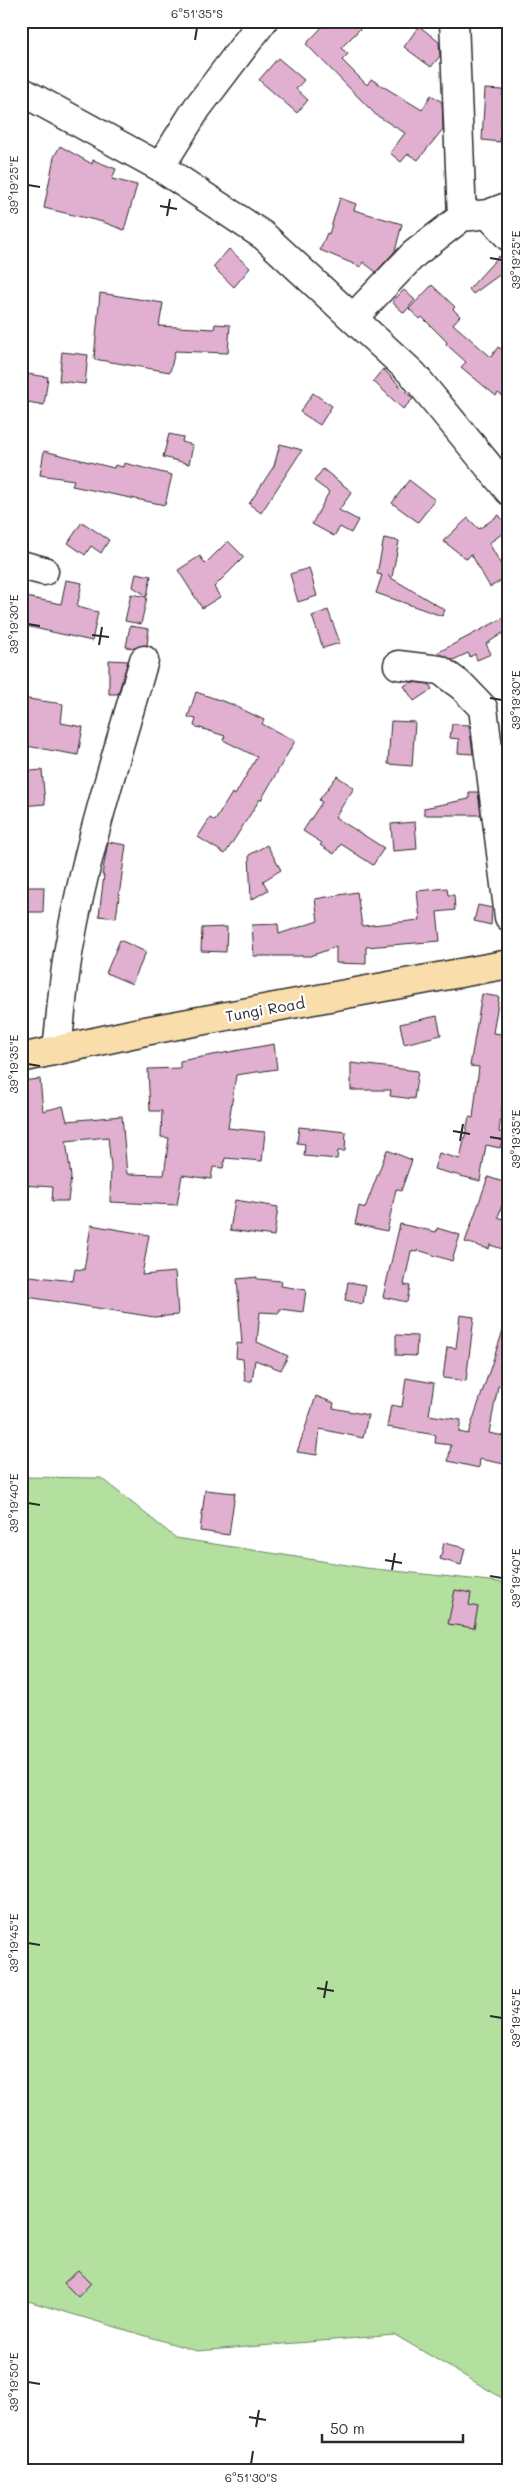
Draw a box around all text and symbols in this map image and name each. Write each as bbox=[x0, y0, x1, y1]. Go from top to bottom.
text: 6°51'35"S bbox=[171, 5, 223, 21]
text: 39°19'25"E bbox=[5, 156, 21, 214]
text: 39°19'25"E bbox=[507, 231, 523, 289]
text: 39°19'30"E bbox=[5, 594, 21, 654]
text: 39°19'30"E bbox=[507, 670, 523, 730]
street label: Tungi Road bbox=[224, 992, 306, 1026]
text: 39°19'35"E bbox=[5, 1034, 21, 1094]
text: 39°19'35"E bbox=[507, 1109, 523, 1169]
text: 39°19'40"E bbox=[5, 1473, 21, 1533]
text: 39°19'40"E bbox=[507, 1548, 523, 1608]
text: 39°19'45"E bbox=[5, 1913, 21, 1973]
text: 39°19'45"E bbox=[507, 1988, 523, 2048]
text: 39°19'50"E bbox=[5, 2352, 21, 2412]
scale bar bbox=[322, 2411, 464, 2443]
text: 50 m bbox=[330, 2418, 365, 2438]
text: 6°51'30"S bbox=[225, 2469, 277, 2485]

